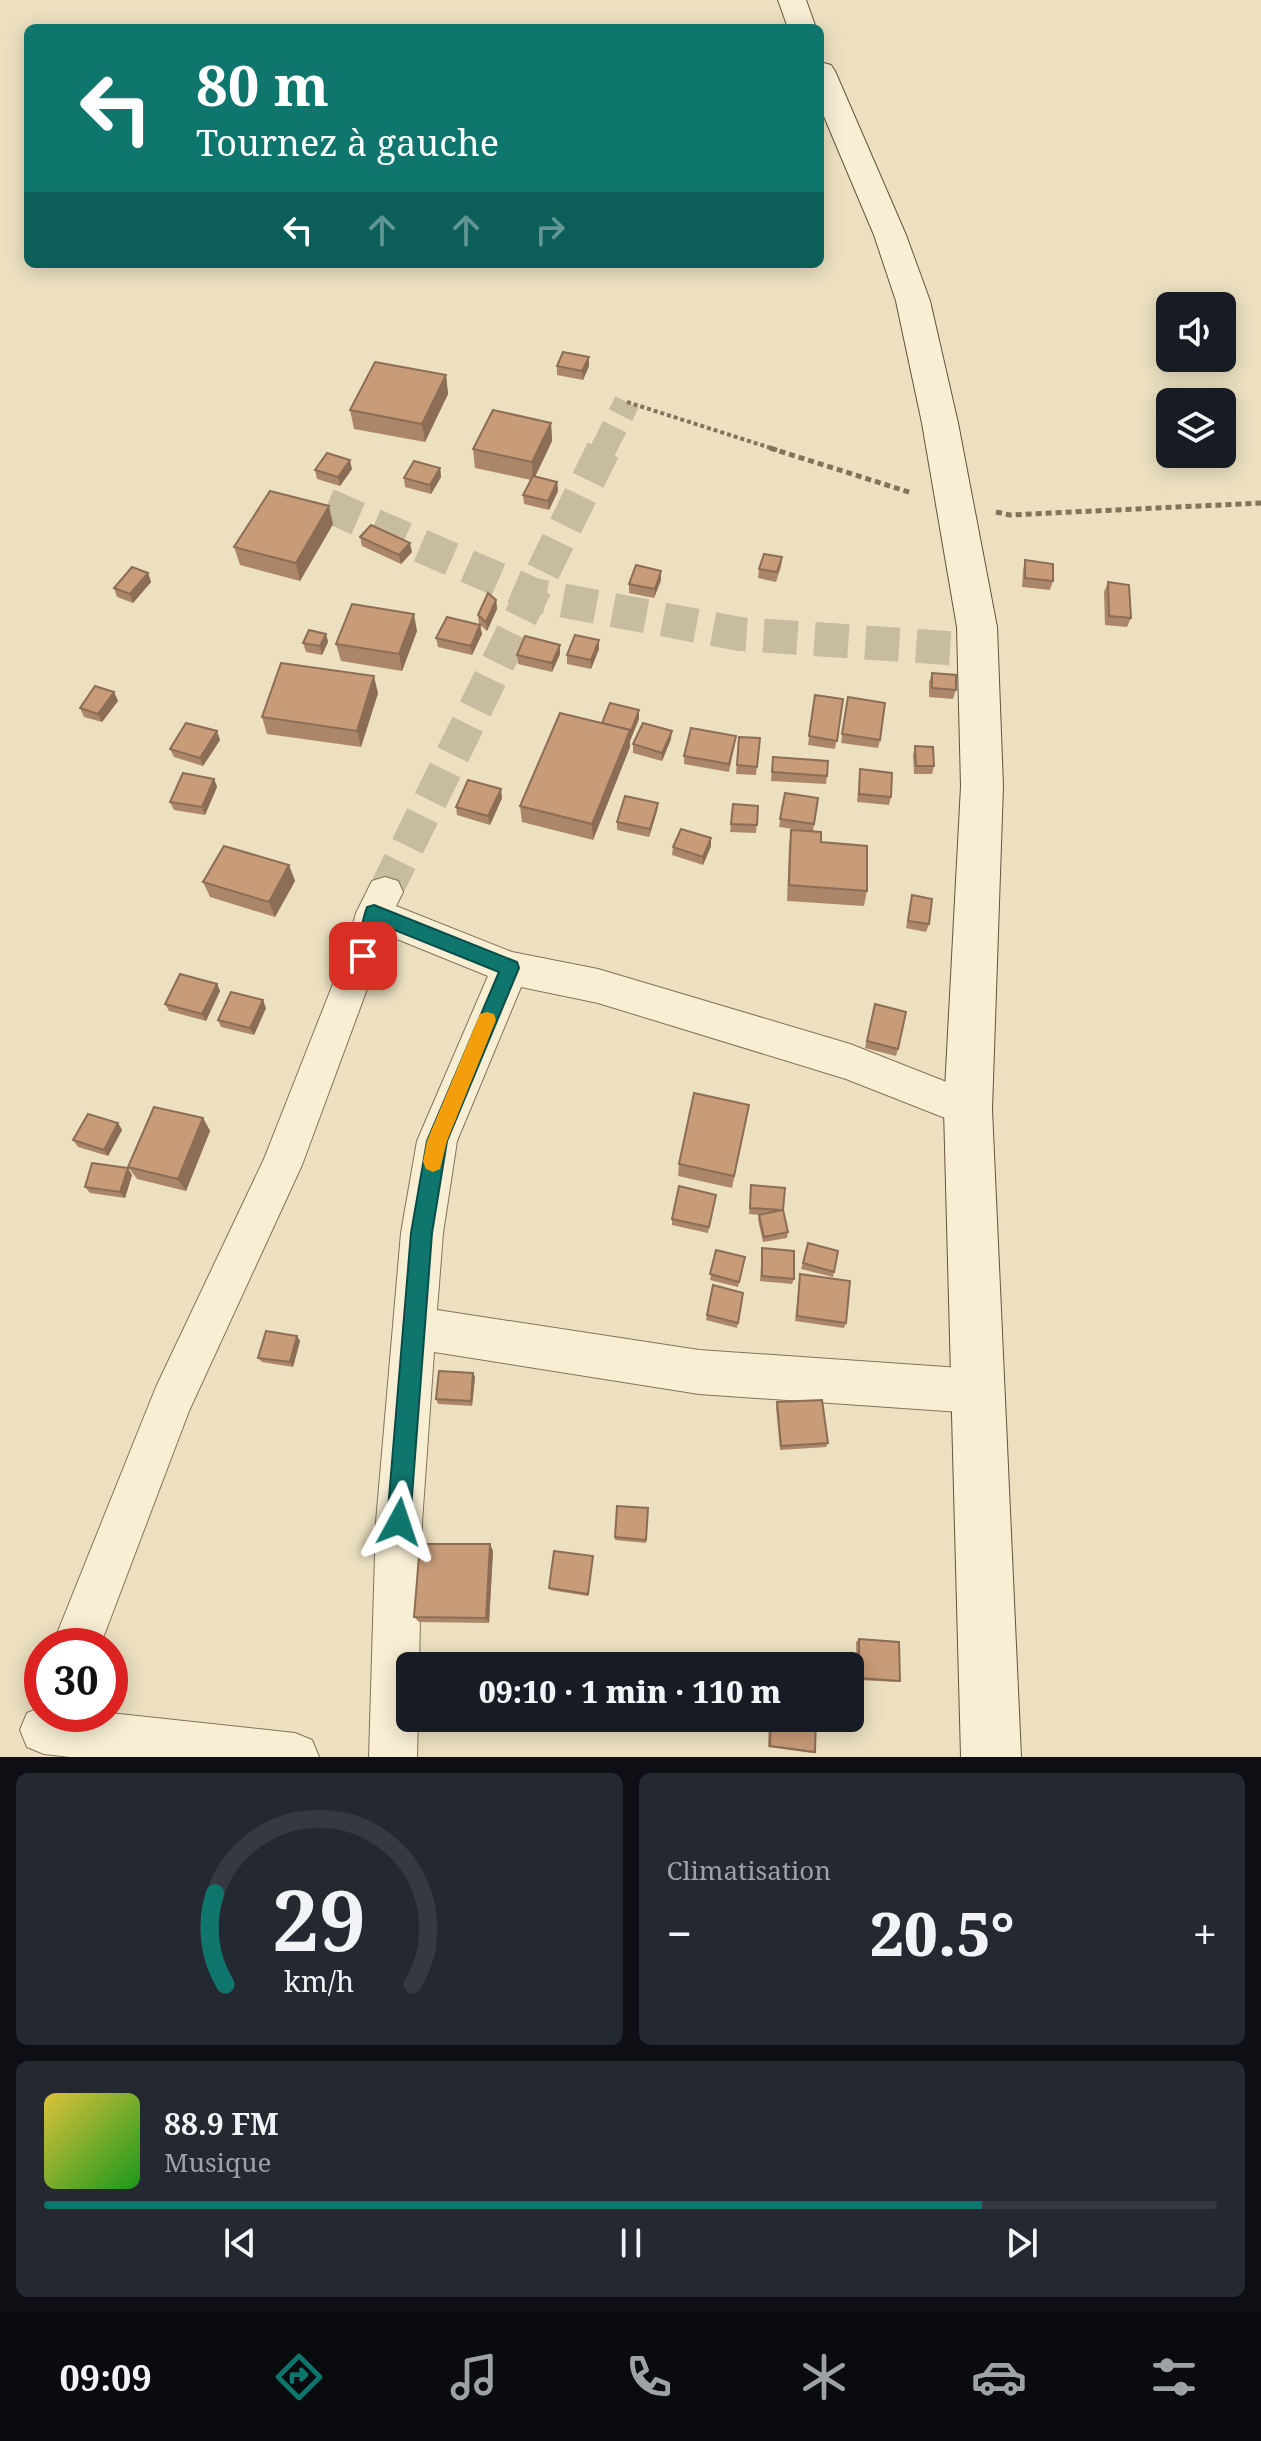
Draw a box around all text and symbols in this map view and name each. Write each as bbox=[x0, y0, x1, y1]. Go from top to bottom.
text: 80 m bbox=[196, 46, 329, 122]
icon: left bbox=[64, 56, 168, 160]
text: Tournez à gauche bbox=[196, 118, 499, 167]
icon: left bbox=[276, 208, 320, 252]
icon: ahead bbox=[360, 208, 404, 252]
icon: ahead bbox=[444, 208, 488, 252]
icon: right bbox=[528, 208, 572, 252]
map controls bbox=[1156, 292, 1236, 468]
button: sound bbox=[1156, 292, 1236, 372]
button: layers bbox=[1156, 388, 1236, 468]
pin bbox=[329, 922, 397, 990]
icon: arrive bbox=[341, 934, 385, 978]
position arrow bbox=[357, 1480, 441, 1564]
speed limit sign: 30 bbox=[24, 1628, 128, 1732]
text: 09:10 · 1 min · 110 m bbox=[479, 1671, 781, 1712]
text: Climatisation bbox=[667, 1852, 831, 1888]
text: 29 bbox=[272, 1862, 366, 1975]
text: 20.5° bbox=[870, 1892, 1015, 1974]
text: − bbox=[667, 1903, 692, 1963]
text: + bbox=[1192, 1903, 1217, 1963]
text: km/h bbox=[284, 1961, 354, 2000]
text: 88.9 FM bbox=[164, 2103, 279, 2144]
text: Musique bbox=[164, 2144, 271, 2180]
icon: previous bbox=[218, 2221, 262, 2265]
icon: pause bbox=[609, 2221, 653, 2265]
icon: next bbox=[1000, 2221, 1044, 2265]
icon: directions bbox=[271, 2349, 327, 2405]
icon: music bbox=[446, 2349, 502, 2405]
icon: phone bbox=[621, 2349, 677, 2405]
icon: climate bbox=[796, 2349, 852, 2405]
icon: car bbox=[971, 2349, 1027, 2405]
icon: filters bbox=[1146, 2349, 1202, 2405]
text: 09:09 bbox=[59, 2353, 152, 2402]

